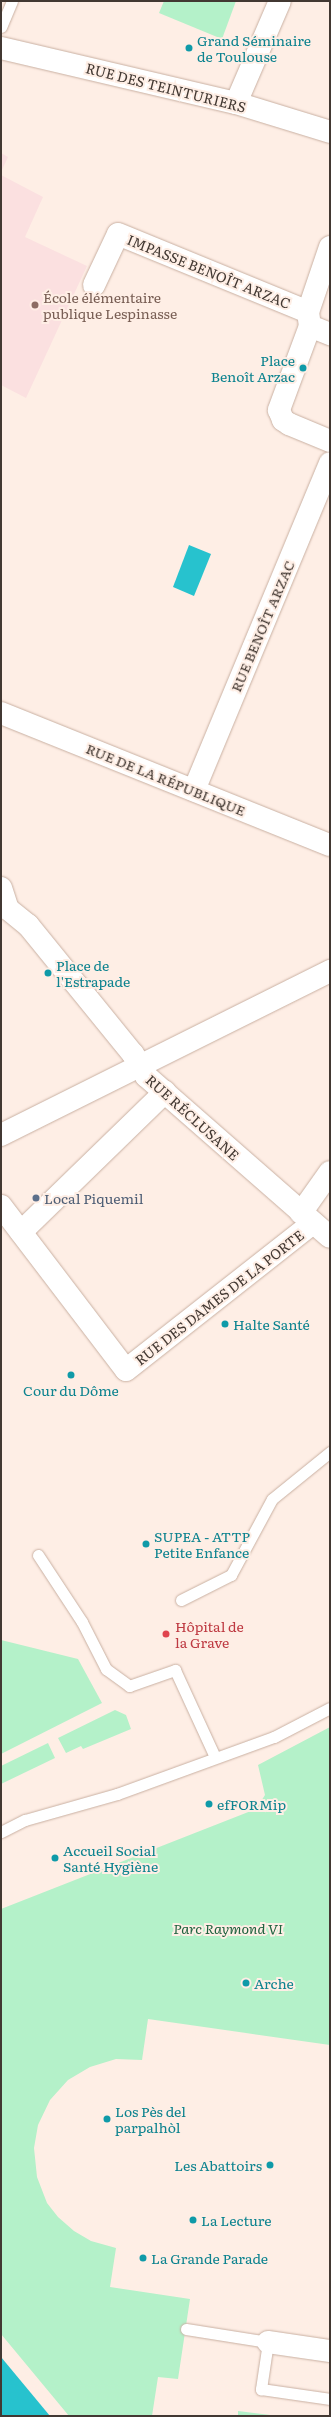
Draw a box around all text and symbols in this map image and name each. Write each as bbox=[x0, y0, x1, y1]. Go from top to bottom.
place label: Grand Séminaire de Toulouse bbox=[197, 32, 311, 64]
marker: Grand Séminaire de Toulouse bbox=[184, 43, 194, 53]
street label: RUE DES TEINTURIERS bbox=[84, 59, 248, 115]
street label: IMPASSE BENOÎT ARZAC bbox=[125, 230, 293, 312]
place label: École élémentaire publique Lespinasse bbox=[43, 289, 177, 322]
marker: École élémentaire publique Lespinasse bbox=[30, 300, 40, 310]
place label: Place Benoît Arzac bbox=[211, 352, 295, 384]
marker: Place Benoît Arzac bbox=[298, 363, 308, 373]
street label: RUE BENOÎT ARZAC bbox=[227, 558, 297, 694]
street label: RUE DE LA RÉPUBLIQUE bbox=[84, 739, 248, 819]
place label: Place de l'Estrapade bbox=[56, 957, 130, 990]
marker: Place de l'Estrapade bbox=[43, 968, 53, 978]
street label: RUE RÉCLUSANE bbox=[143, 1071, 243, 1163]
place label: Local Piquemil bbox=[44, 1190, 143, 1206]
marker: Local Piquemil bbox=[31, 1193, 41, 1203]
street label: RUE DES DAMES DE LA PORTE bbox=[131, 1226, 307, 1368]
place label: Halte Santé bbox=[233, 1316, 310, 1332]
marker: Halte Santé bbox=[220, 1319, 230, 1329]
marker: Cour du Dôme bbox=[66, 1370, 76, 1380]
place label: Cour du Dôme bbox=[23, 1382, 119, 1398]
place label: SUPEA - ATTP Petite Enfance bbox=[154, 1528, 250, 1560]
marker: SUPEA - ATTP Petite Enfance bbox=[141, 1539, 151, 1549]
place label: Hôpital de la Grave bbox=[175, 1618, 244, 1650]
marker: Hôpital de la Grave bbox=[160, 1628, 172, 1640]
place label: efFORMip bbox=[217, 1796, 286, 1812]
marker: efFORMip bbox=[204, 1799, 214, 1809]
place label: Accueil Social Santé Hygiène bbox=[63, 1842, 158, 1874]
marker: Accueil Social Santé Hygiène bbox=[50, 1853, 60, 1863]
park label: Parc Raymond VI bbox=[173, 1920, 283, 1936]
place label: Arche bbox=[254, 1975, 294, 1991]
marker: Arche bbox=[241, 1978, 251, 1988]
place label: Los Pès del parpalhòl bbox=[115, 2103, 186, 2136]
marker: Los Pès del parpalhòl bbox=[102, 2114, 112, 2124]
place label: Les Abattoirs bbox=[174, 2157, 262, 2173]
marker: Les Abattoirs bbox=[265, 2160, 275, 2170]
place label: La Lecture bbox=[201, 2212, 272, 2228]
marker: La Lecture bbox=[188, 2215, 198, 2225]
place label: La Grande Parade bbox=[151, 2250, 268, 2266]
marker: La Grande Parade bbox=[138, 2253, 148, 2263]

